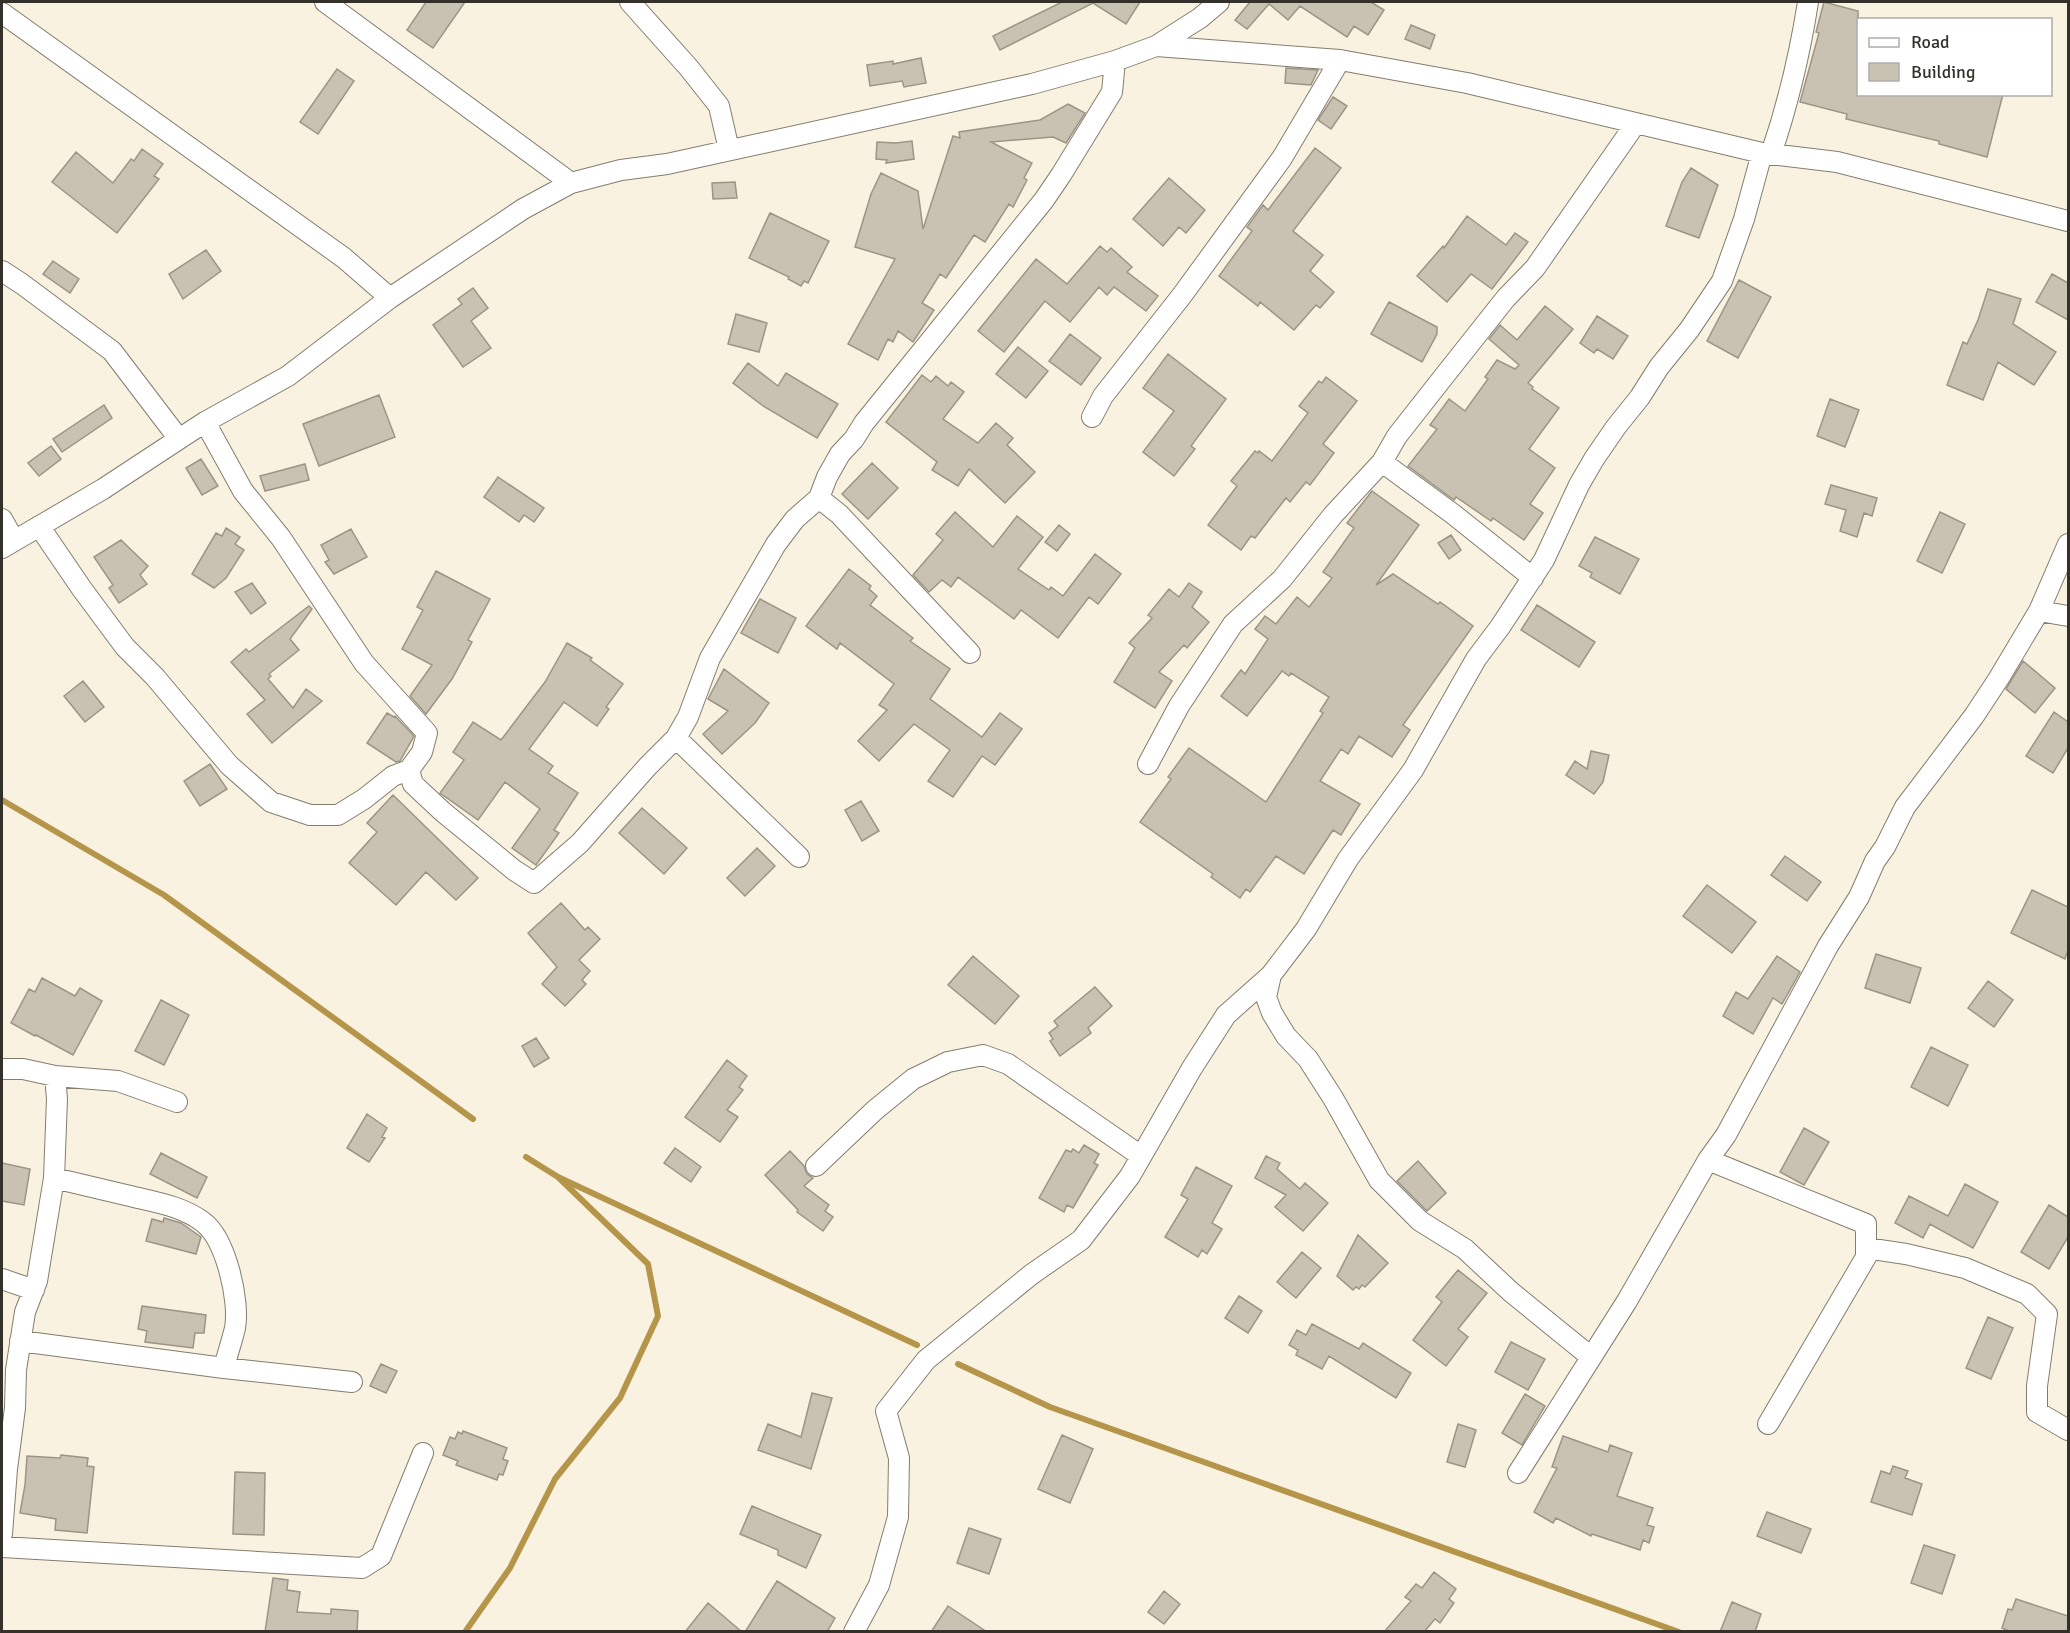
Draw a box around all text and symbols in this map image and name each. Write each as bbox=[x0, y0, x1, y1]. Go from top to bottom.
legend bbox=[1857, 18, 2052, 96]
text: Road bbox=[1911, 31, 1950, 53]
text: Building bbox=[1911, 61, 1975, 83]

